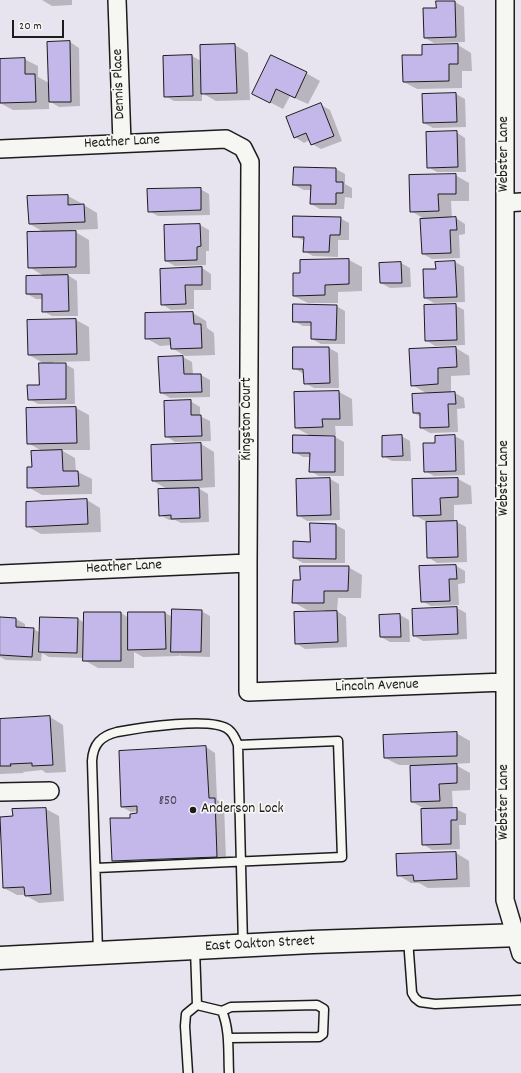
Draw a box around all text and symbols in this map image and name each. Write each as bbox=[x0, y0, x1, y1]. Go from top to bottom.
scale bar bbox=[14, 12, 66, 38]
text: 20 m bbox=[19, 18, 42, 35]
street label: Dennis Place bbox=[110, 48, 130, 120]
street label: Webster Lane bbox=[496, 116, 514, 192]
street label: Heather Lane bbox=[84, 132, 160, 154]
street label: Kingston Court bbox=[239, 377, 257, 461]
street label: Webster Lane bbox=[496, 440, 514, 516]
street label: Heather Lane bbox=[86, 557, 162, 579]
street label: Lincoln Avenue bbox=[335, 677, 419, 697]
street label: Webster Lane bbox=[496, 764, 514, 840]
house number: 850 bbox=[159, 794, 177, 810]
place label: Anderson Lock bbox=[201, 801, 284, 819]
marker: Anderson Lock bbox=[188, 805, 198, 815]
street label: East Oakton Street bbox=[205, 933, 315, 957]

